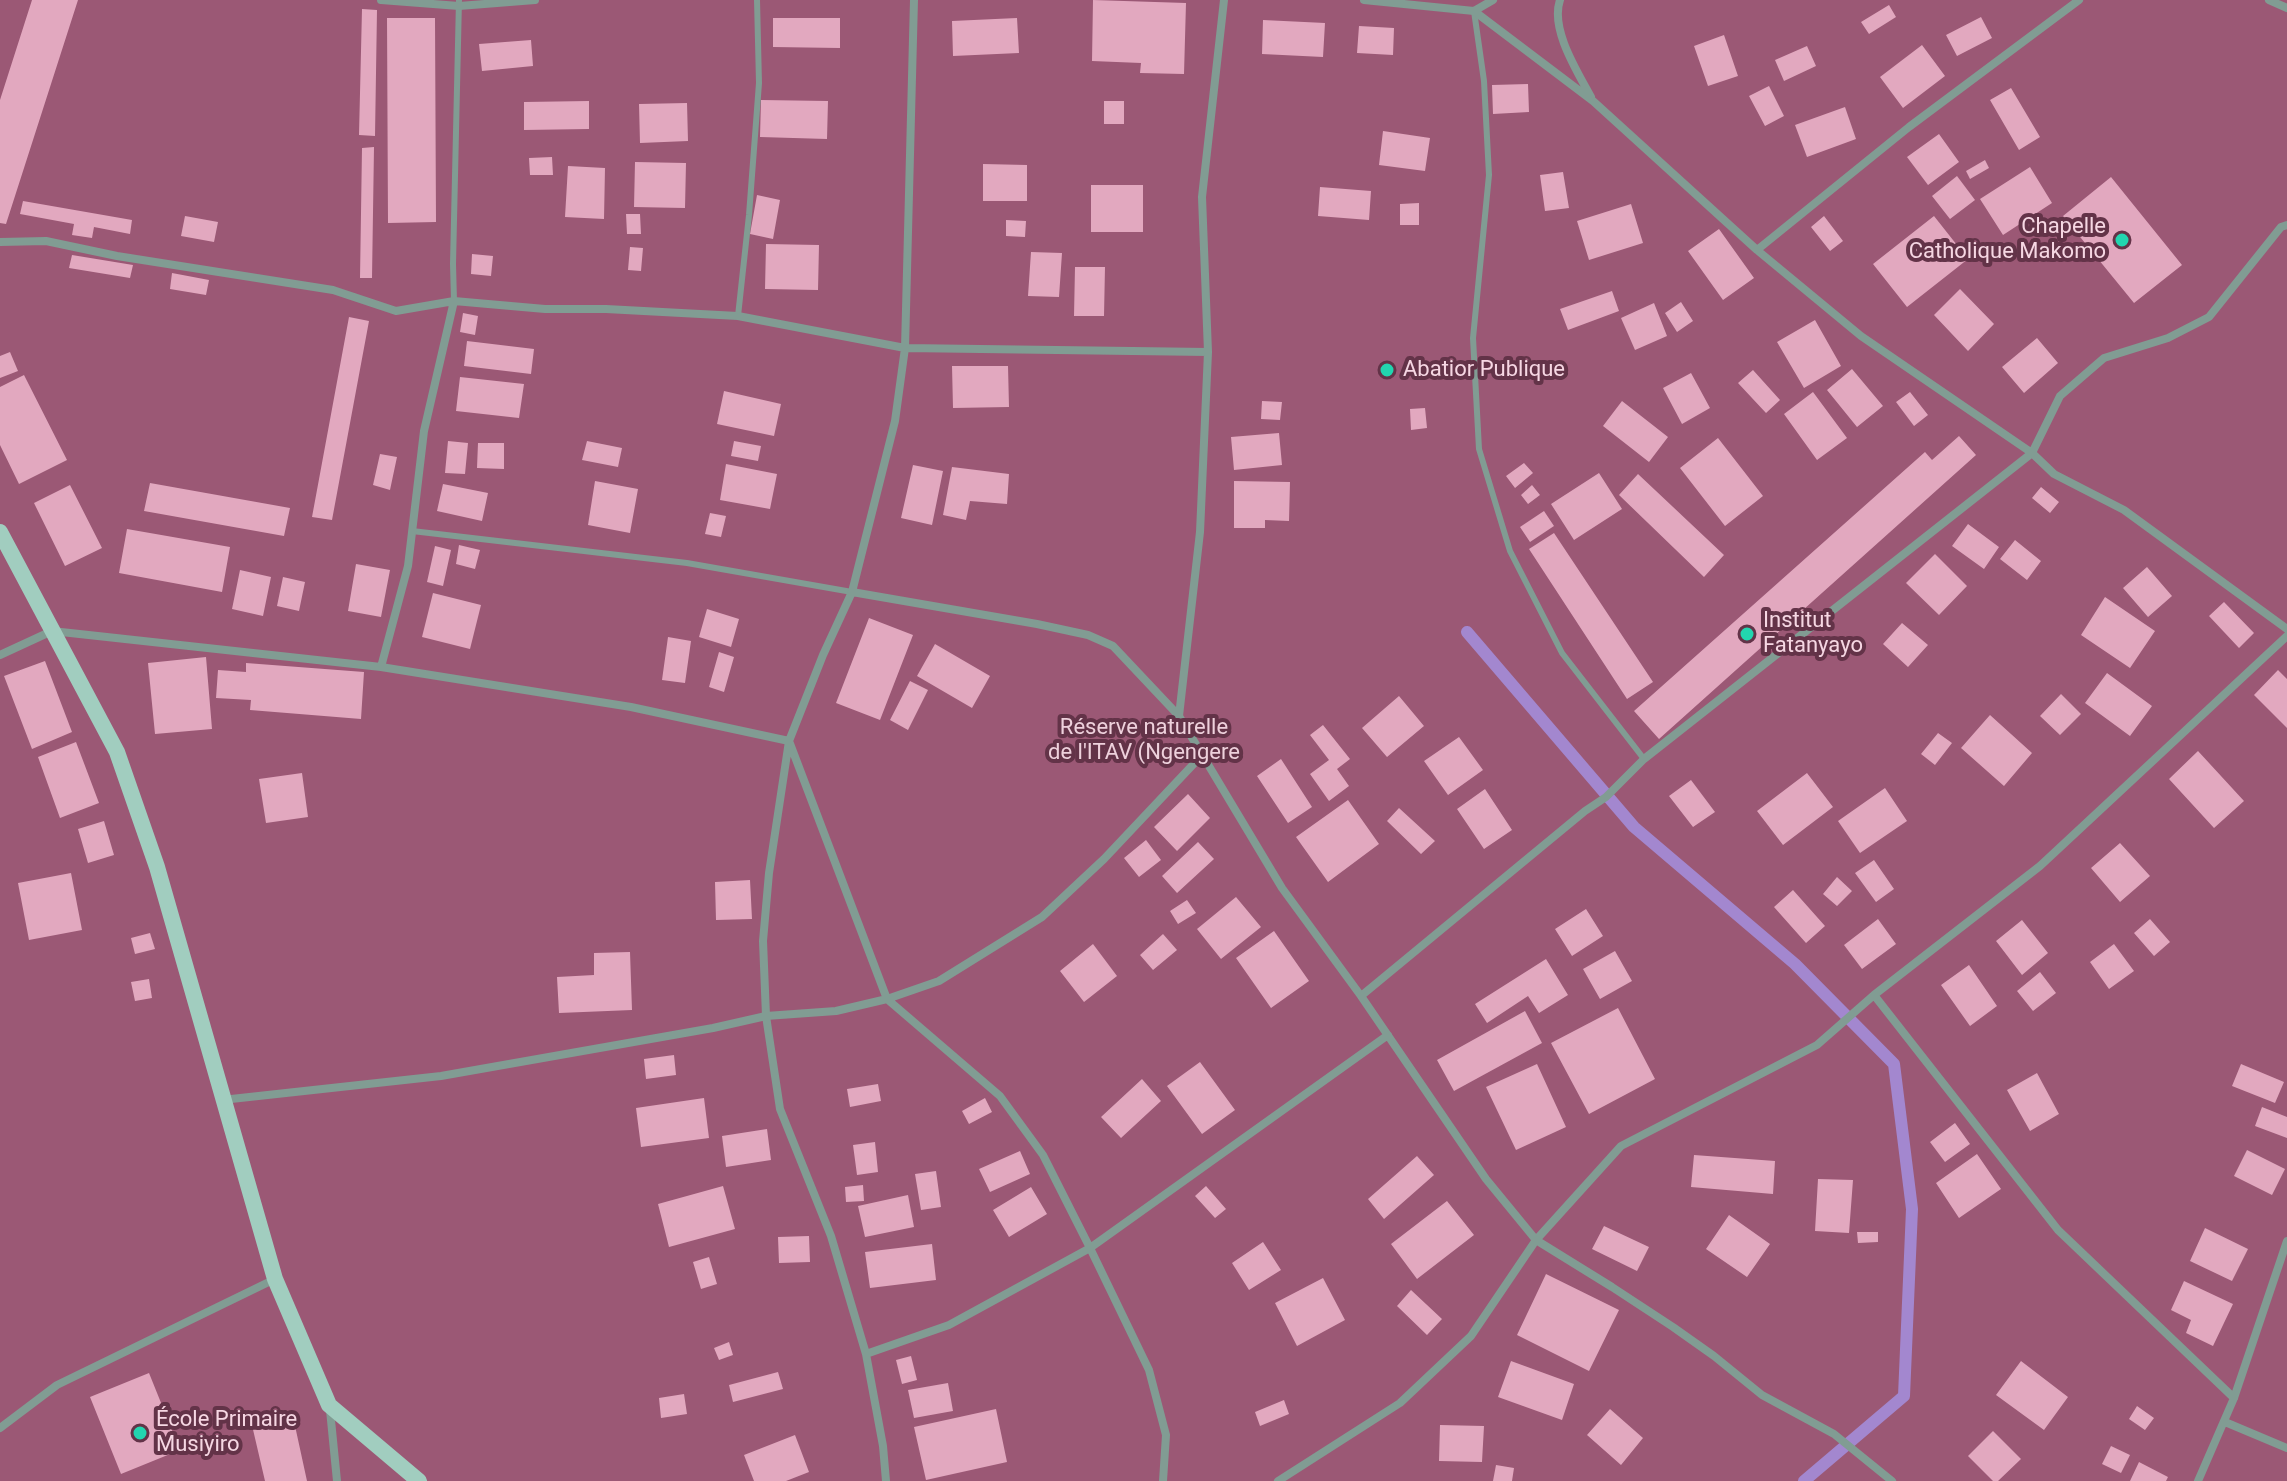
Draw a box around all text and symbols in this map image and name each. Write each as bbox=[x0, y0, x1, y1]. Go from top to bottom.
place label: Chapelle Catholique Makomo bbox=[1909, 214, 2106, 266]
marker: Chapelle Catholique Makomo bbox=[2113, 231, 2131, 249]
place label: Abatior Publique bbox=[1403, 357, 1565, 383]
marker: Abatior Publique bbox=[1378, 361, 1396, 379]
place label: Institut Fatanyayo bbox=[1763, 608, 1863, 660]
marker: Institut Fatanyayo bbox=[1738, 625, 1756, 643]
park label: Réserve naturelle de l'ITAV (Ngengere bbox=[1048, 715, 1240, 766]
place label: École Primaire Musiyiro bbox=[156, 1407, 297, 1458]
marker: École Primaire Musiyiro bbox=[131, 1424, 149, 1442]

